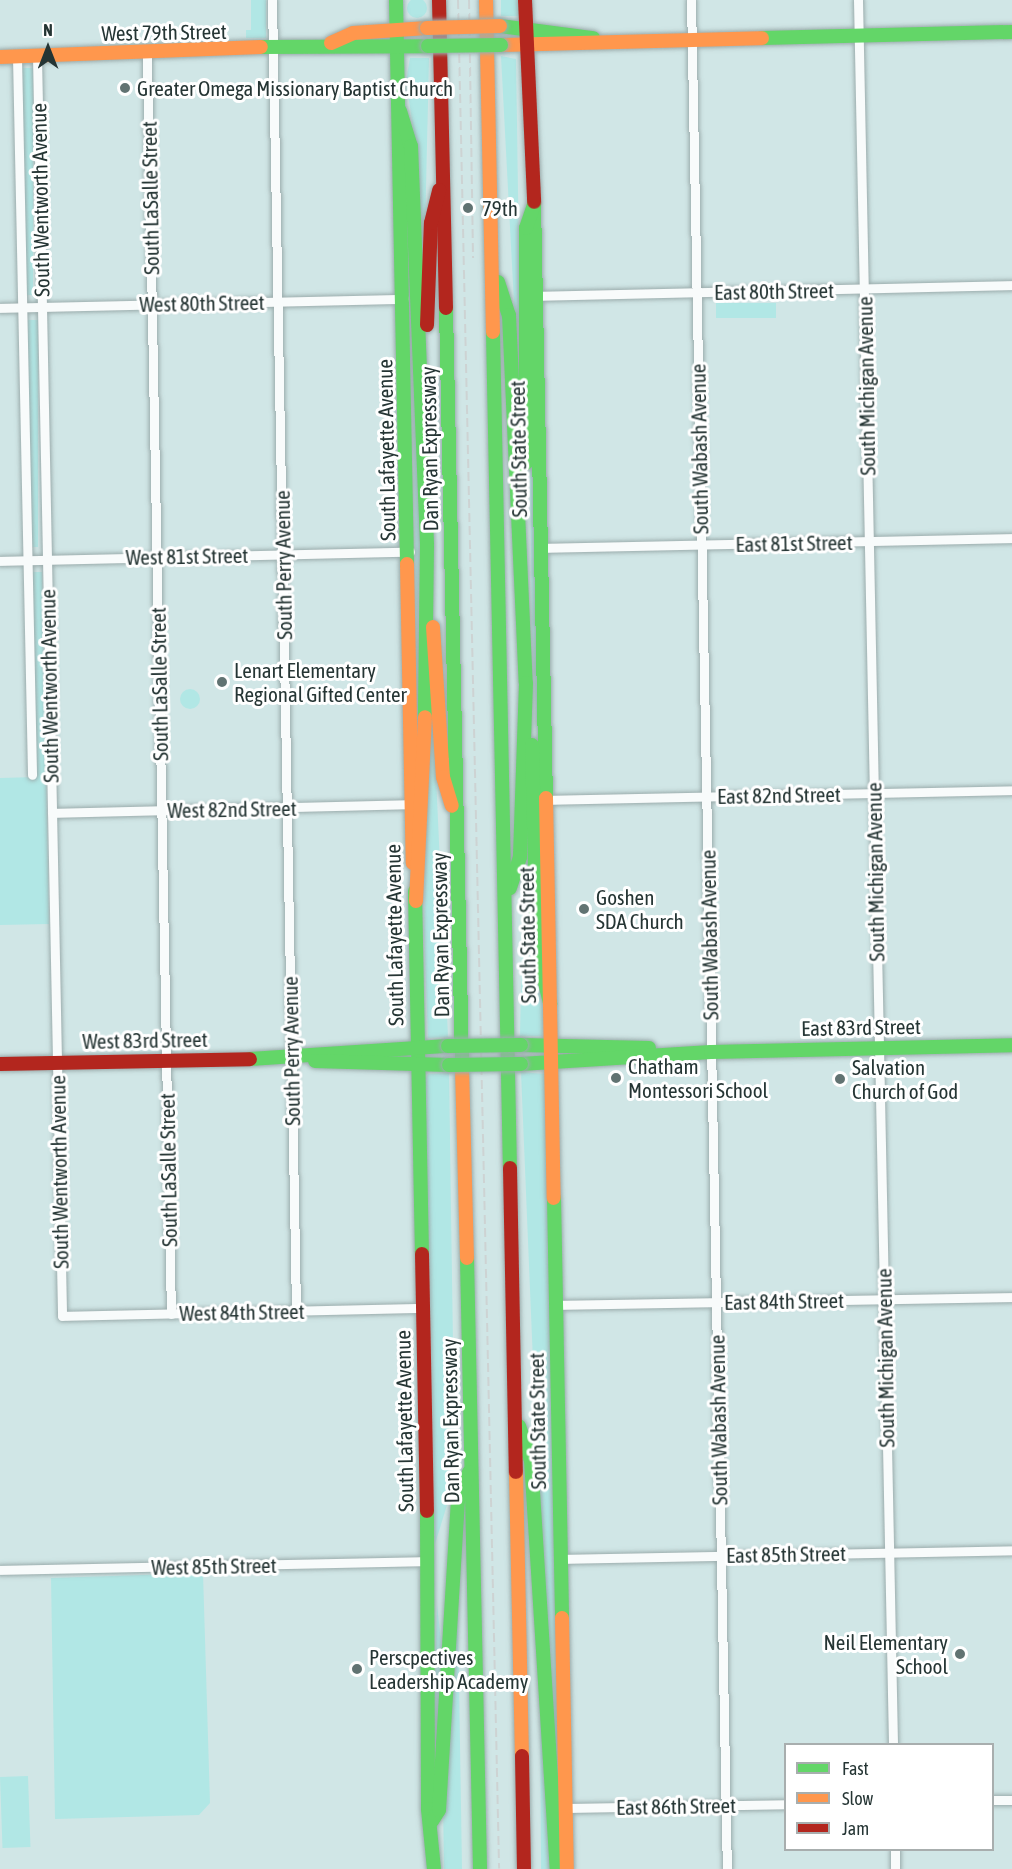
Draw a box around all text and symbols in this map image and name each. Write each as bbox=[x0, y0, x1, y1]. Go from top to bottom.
north arrow bbox=[18, 18, 78, 78]
street label: West 79th Street bbox=[101, 18, 227, 46]
text: N bbox=[43, 21, 53, 39]
place label: Greater Omega Missionary Baptist Church bbox=[137, 75, 453, 101]
marker: Greater Omega Missionary Baptist Church bbox=[118, 81, 132, 95]
street label: South Wentworth Avenue bbox=[26, 103, 54, 297]
street label: South LaSalle Street bbox=[136, 121, 164, 275]
place label: 79th bbox=[482, 195, 518, 221]
marker: 79th bbox=[459, 199, 477, 217]
street label: East 80th Street bbox=[714, 277, 834, 305]
street label: West 80th Street bbox=[139, 289, 265, 317]
street label: South Michigan Avenue bbox=[852, 296, 880, 476]
street label: South Lafayette Avenue bbox=[372, 359, 400, 541]
street label: South Wabash Avenue bbox=[685, 363, 713, 535]
street label: Dan Ryan Expressway bbox=[415, 366, 443, 532]
street label: South State Street bbox=[504, 380, 532, 518]
street label: South Perry Avenue bbox=[269, 490, 297, 640]
street label: East 81st Street bbox=[735, 529, 853, 557]
street label: West 81st Street bbox=[125, 542, 249, 570]
street label: South Wentworth Avenue bbox=[35, 589, 63, 783]
street label: South LaSalle Street bbox=[145, 607, 173, 761]
place label: Lenart Elementary Regional Gifted Center bbox=[234, 657, 407, 707]
marker: Lenart Elementary Regional Gifted Center bbox=[215, 675, 229, 689]
street label: East 82nd Street bbox=[717, 781, 841, 809]
street label: South Michigan Avenue bbox=[861, 782, 889, 962]
street label: West 82nd Street bbox=[167, 795, 297, 823]
street label: South Lafayette Avenue bbox=[380, 844, 408, 1026]
street label: South Wabash Avenue bbox=[695, 849, 723, 1021]
street label: Dan Ryan Expressway bbox=[426, 852, 454, 1018]
street label: South State Street bbox=[513, 866, 541, 1004]
place label: Goshen SDA Church bbox=[596, 884, 684, 934]
marker: Goshen SDA Church bbox=[577, 902, 591, 916]
street label: South Perry Avenue bbox=[277, 976, 305, 1126]
street label: East 83rd Street bbox=[801, 1013, 921, 1041]
street label: West 83rd Street bbox=[82, 1026, 208, 1054]
place label: Chatham Montessori School bbox=[628, 1053, 768, 1103]
place label: Salvation Church of God bbox=[852, 1054, 958, 1104]
marker: Chatham Montessori School bbox=[609, 1071, 623, 1085]
marker: Salvation Church of God bbox=[833, 1072, 847, 1086]
street label: South Wentworth Avenue bbox=[45, 1075, 73, 1269]
street label: South LaSalle Street bbox=[154, 1093, 182, 1247]
street label: South Michigan Avenue bbox=[871, 1268, 899, 1448]
street label: East 84th Street bbox=[724, 1287, 844, 1315]
street label: West 84th Street bbox=[179, 1298, 305, 1326]
street label: South Lafayette Avenue bbox=[390, 1330, 418, 1512]
street label: South Wabash Avenue bbox=[704, 1334, 732, 1506]
street label: Dan Ryan Expressway bbox=[436, 1338, 464, 1504]
street label: South State Street bbox=[523, 1352, 551, 1490]
street label: East 85th Street bbox=[726, 1540, 846, 1568]
street label: West 85th Street bbox=[151, 1552, 277, 1580]
place label: Neil Elementary School bbox=[823, 1629, 948, 1679]
place label: Perscpectives Leadership Academy bbox=[369, 1644, 528, 1694]
marker: Neil Elementary School bbox=[953, 1647, 967, 1661]
marker: Perscpectives Leadership Academy bbox=[350, 1662, 364, 1676]
legend bbox=[784, 1743, 994, 1851]
text: Fast bbox=[842, 1758, 869, 1779]
text: Slow bbox=[842, 1788, 873, 1809]
street label: East 86th Street bbox=[616, 1792, 736, 1820]
text: Jam bbox=[842, 1818, 869, 1839]

